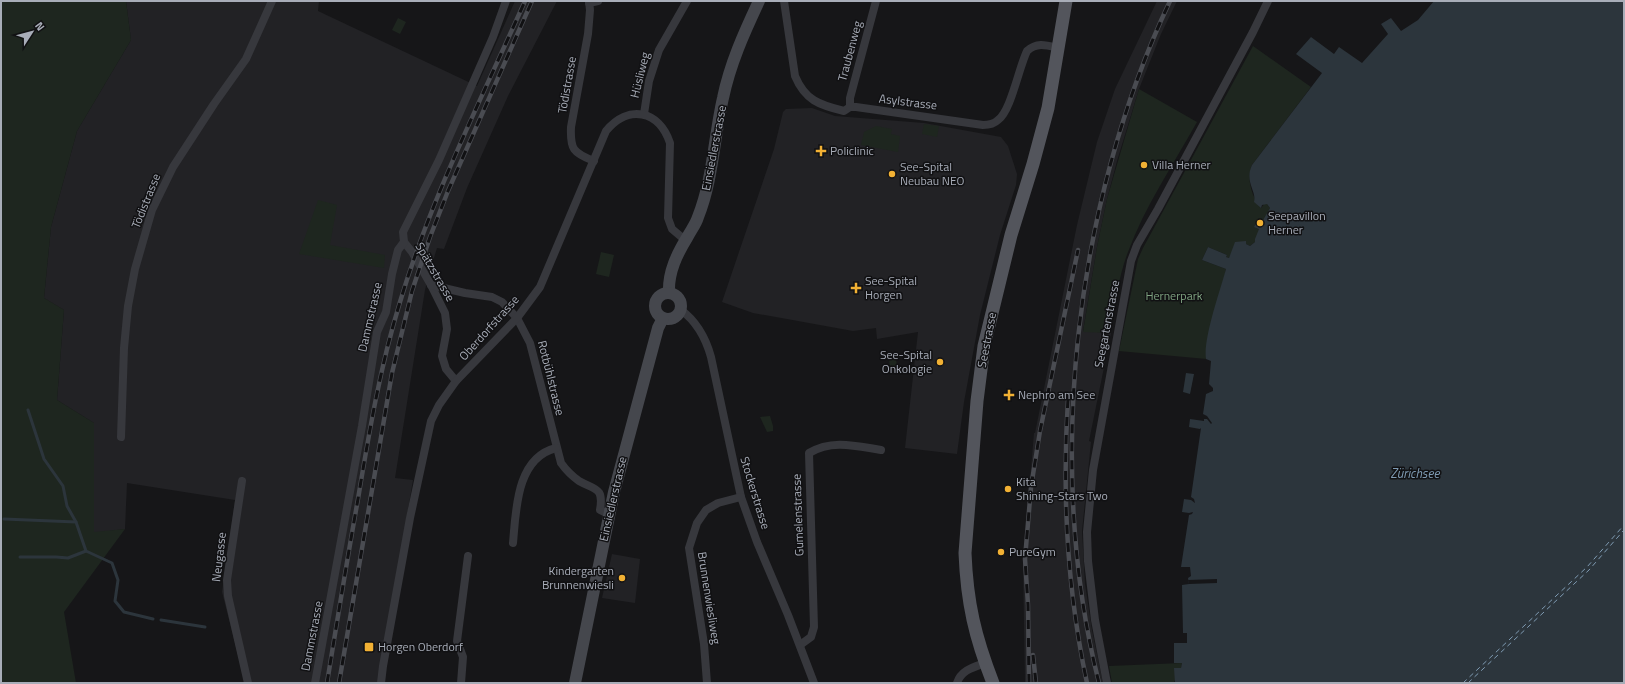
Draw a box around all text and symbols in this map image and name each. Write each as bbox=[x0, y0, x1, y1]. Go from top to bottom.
north arrow bbox=[12, 12, 52, 52]
text: N bbox=[31, 18, 49, 34]
street label: Traubenweg bbox=[832, 19, 867, 83]
street label: Hüsliweg bbox=[625, 50, 654, 100]
street label: Tödistrasse bbox=[552, 55, 581, 115]
street label: Asylstrasse bbox=[878, 89, 938, 114]
street label: Einsiedlerstrasse bbox=[696, 104, 731, 192]
place label: Policlinic bbox=[830, 141, 874, 160]
marker: Policlinic bbox=[815, 145, 827, 157]
place label: Villa Herner bbox=[1152, 155, 1211, 174]
place label: See-Spital Neubau NEO bbox=[900, 157, 964, 190]
marker: Villa Herner bbox=[1139, 160, 1149, 170]
marker: See-Spital Neubau NEO bbox=[887, 169, 897, 179]
street label: Tödistrasse bbox=[126, 170, 165, 231]
place label: Seepavillon Herner bbox=[1268, 206, 1326, 239]
marker: Seepavillon Herner bbox=[1255, 218, 1265, 228]
street label: Spätzstrasse bbox=[411, 239, 460, 305]
place label: See-Spital Horgen bbox=[865, 271, 917, 304]
street label: Seegartenstrasse bbox=[1089, 278, 1124, 369]
street label: Dammstrasse bbox=[352, 280, 387, 354]
marker: See-Spital Horgen bbox=[850, 282, 862, 294]
park label: Hernerpark bbox=[1145, 286, 1203, 305]
street label: Oberdorfstrasse bbox=[454, 291, 523, 365]
street label: Seestrasse bbox=[972, 311, 1001, 369]
street label: Rotbühlstrasse bbox=[533, 338, 570, 417]
place label: See-Spital Onkologie bbox=[880, 345, 932, 378]
marker: See-Spital Onkologie bbox=[935, 357, 945, 367]
place label: Nephro am See bbox=[1018, 385, 1095, 404]
marker: Nephro am See bbox=[1003, 389, 1015, 401]
street label: Stockerstrasse bbox=[735, 454, 776, 532]
street label: Einsiedlerstrasse bbox=[594, 455, 631, 543]
water label: Zürichsee bbox=[1391, 463, 1440, 483]
place label: Kita Shining-Stars Two bbox=[1016, 472, 1108, 505]
street label: Gumelenstrasse bbox=[787, 474, 808, 556]
marker: Kita Shining-Stars Two bbox=[1003, 484, 1013, 494]
street label: Neugasse bbox=[206, 531, 231, 583]
place label: PureGym bbox=[1009, 542, 1056, 561]
marker: PureGym bbox=[996, 547, 1006, 557]
street label: Brunnenwiesliweg bbox=[693, 550, 726, 646]
place label: Kindergarten Brunnenwiesli bbox=[542, 561, 614, 594]
marker: Kindergarten Brunnenwiesli bbox=[617, 573, 627, 583]
street label: Dammstrasse bbox=[295, 599, 328, 673]
place label: Horgen Oberdorf bbox=[378, 637, 463, 656]
marker: Horgen Oberdorf bbox=[363, 641, 375, 653]

